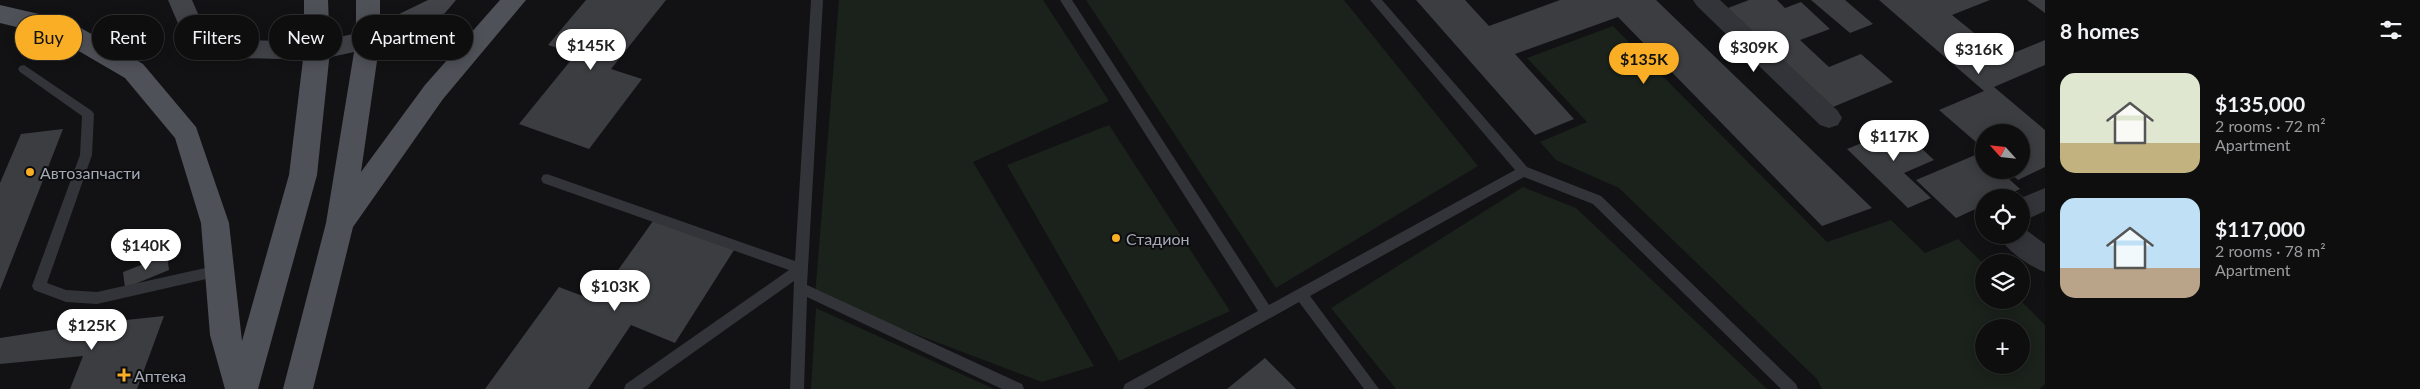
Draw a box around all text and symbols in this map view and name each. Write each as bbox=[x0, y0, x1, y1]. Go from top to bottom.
chip: Buy bbox=[15, 15, 82, 60]
chip: Rent bbox=[92, 15, 164, 60]
chip: Filters bbox=[174, 15, 259, 60]
chip: New bbox=[269, 15, 342, 60]
chip: Apartment bbox=[352, 15, 473, 60]
icon: filters bbox=[2377, 16, 2405, 44]
text: 8 homes bbox=[2060, 18, 2139, 43]
pin: $145K bbox=[556, 28, 626, 71]
pin: $309K bbox=[1719, 30, 1789, 73]
pin: $316K bbox=[1944, 32, 2014, 75]
text: $145K bbox=[567, 35, 615, 54]
text: $309K bbox=[1730, 37, 1778, 56]
text: $316K bbox=[1955, 39, 2003, 58]
pin: $135K bbox=[1609, 42, 1679, 85]
text: $135K bbox=[1620, 49, 1668, 68]
text: $135,000 bbox=[2215, 91, 2305, 116]
icon: home bbox=[2100, 93, 2160, 153]
text: 2 rooms · 72 m² bbox=[2215, 116, 2326, 135]
pin: $117K bbox=[1859, 120, 1929, 162]
north arrow bbox=[1975, 124, 2030, 179]
map controls bbox=[1975, 124, 2030, 374]
text: $117K bbox=[1870, 126, 1918, 145]
text: Apartment bbox=[2215, 135, 2290, 154]
place label: Автозапчасти bbox=[40, 163, 141, 182]
marker: Автозапчасти bbox=[24, 166, 36, 178]
button: locate bbox=[1975, 189, 2030, 244]
text: $117,000 bbox=[2215, 216, 2305, 241]
icon: home bbox=[2100, 218, 2160, 278]
pin: $140K bbox=[111, 228, 181, 271]
place label: Стадион bbox=[1126, 229, 1190, 248]
marker: Стадион bbox=[1110, 232, 1122, 244]
text: $140K bbox=[122, 235, 170, 254]
text: 2 rooms · 78 m² bbox=[2215, 241, 2326, 260]
button: layers bbox=[1975, 254, 2030, 309]
text: Apartment bbox=[2215, 260, 2290, 279]
pin: $103K bbox=[580, 270, 650, 312]
text: $103K bbox=[591, 276, 639, 295]
pin: $125K bbox=[57, 308, 127, 351]
text: $125K bbox=[68, 315, 116, 334]
button: + bbox=[1975, 319, 2030, 374]
place label: Аптека bbox=[134, 366, 186, 385]
marker: Аптека bbox=[118, 369, 130, 381]

